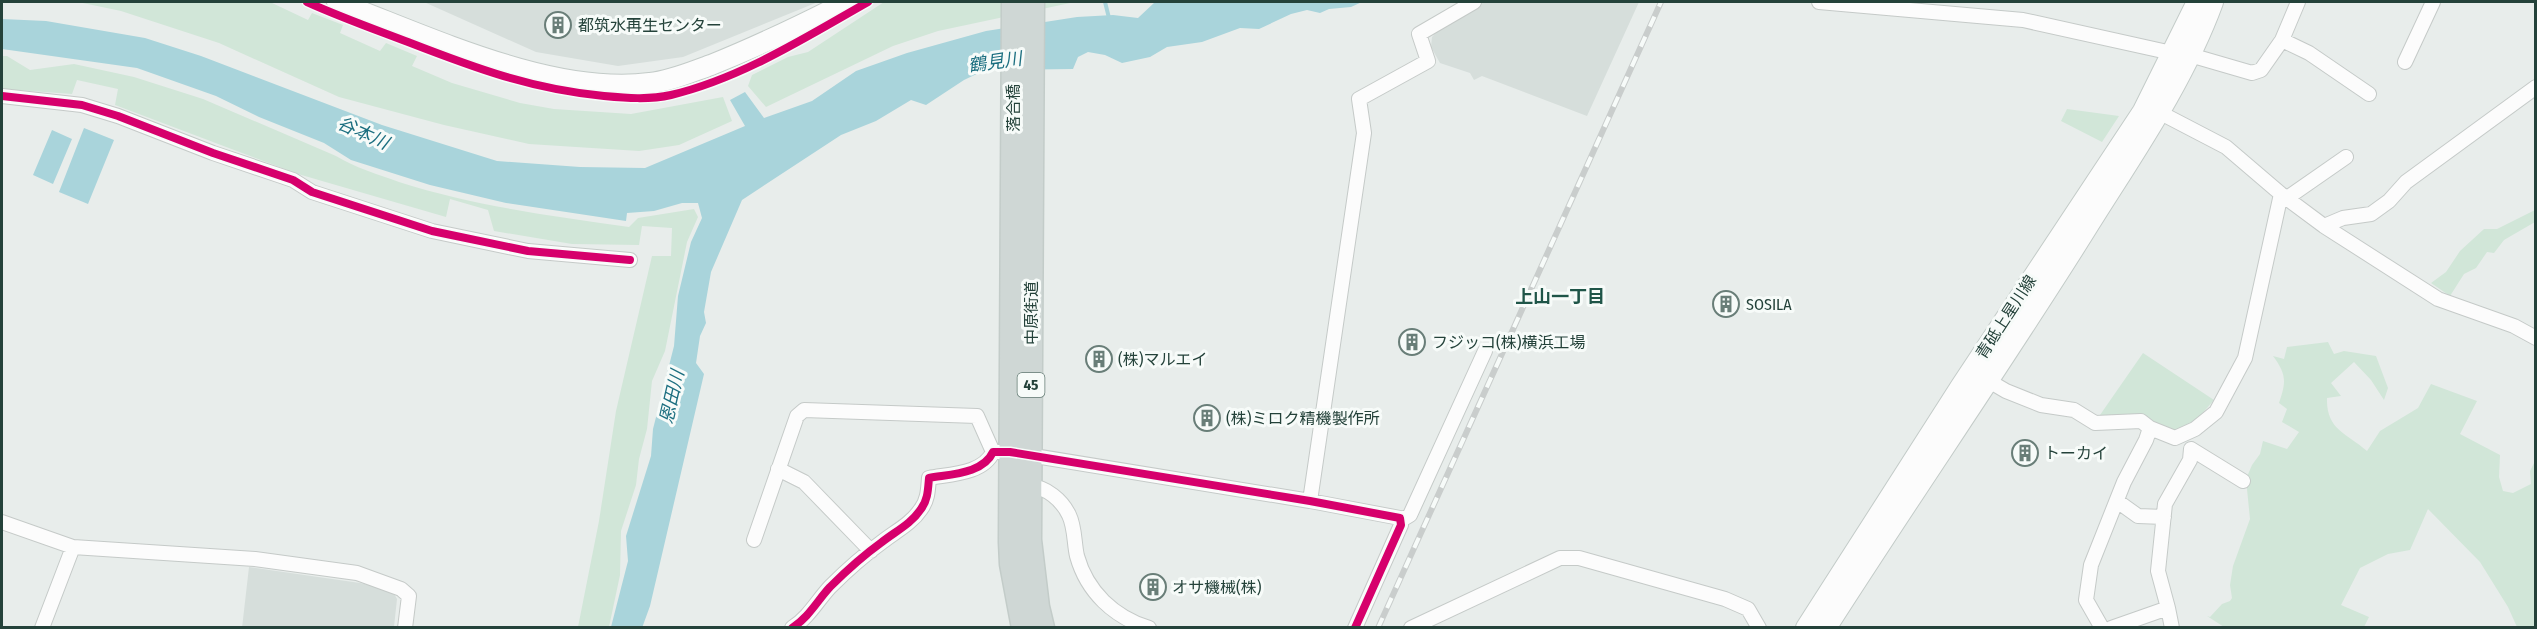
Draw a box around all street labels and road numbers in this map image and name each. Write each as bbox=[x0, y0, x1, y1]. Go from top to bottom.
street label: 落合橋 bbox=[1004, 84, 1023, 132]
street label: 青砥上星川線 bbox=[1972, 272, 2040, 362]
street label: 中原街道 bbox=[1022, 281, 1041, 345]
road number: 45 bbox=[1018, 373, 1044, 397]

